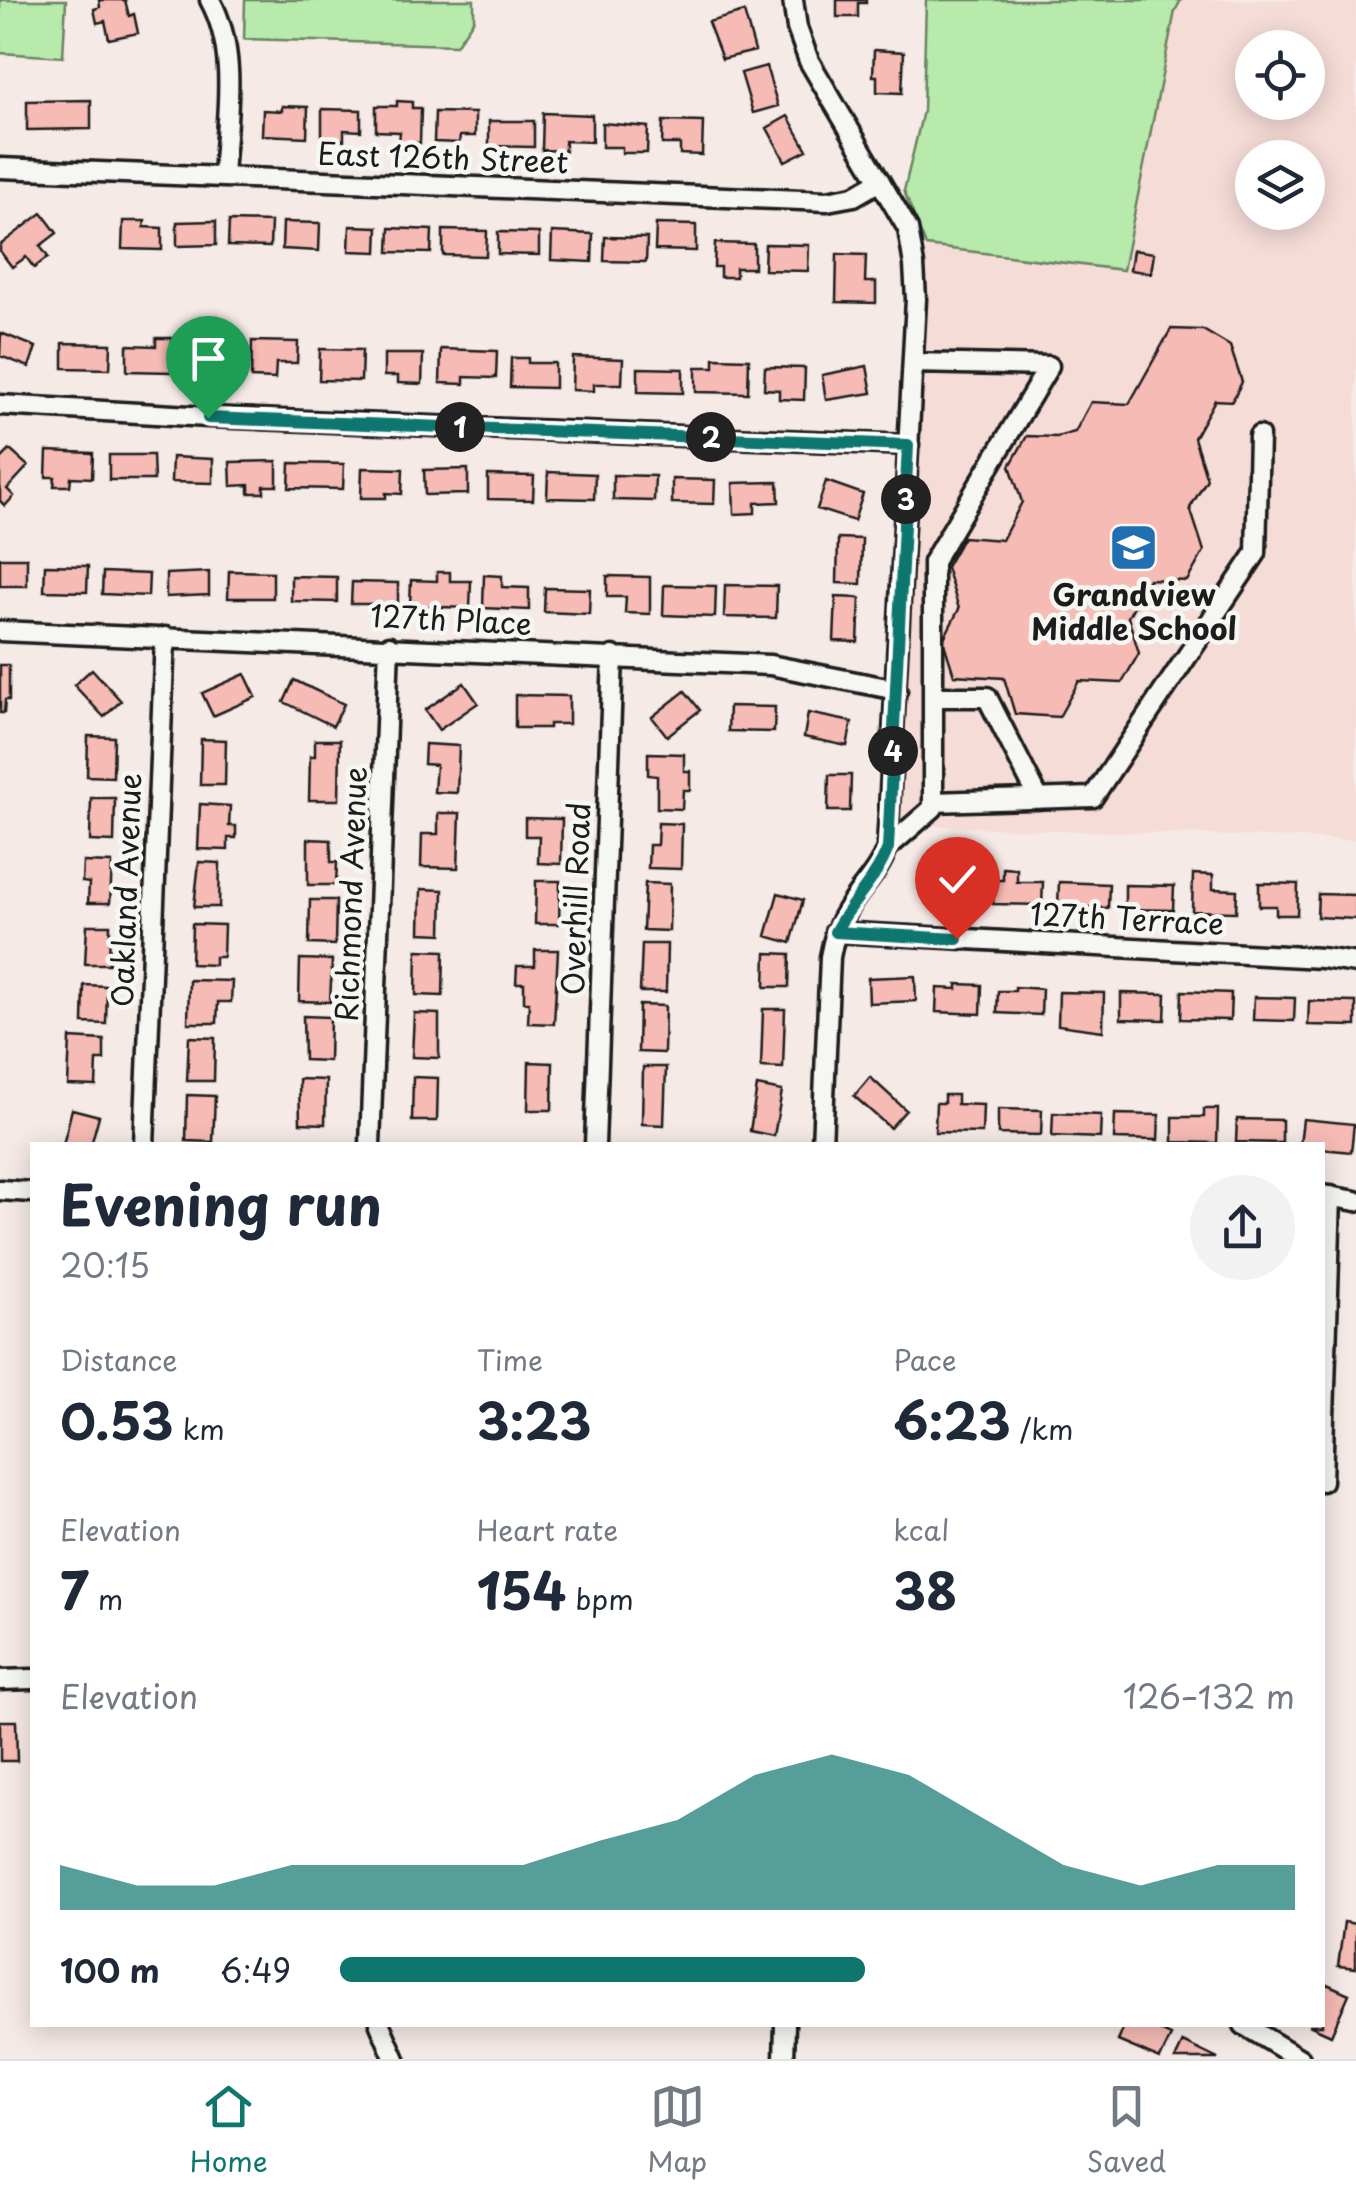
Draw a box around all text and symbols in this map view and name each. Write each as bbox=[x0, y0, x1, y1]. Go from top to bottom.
map controls bbox=[1235, 30, 1325, 230]
button: locate bbox=[1235, 30, 1325, 120]
street label: East 126th Street bbox=[317, 130, 569, 183]
button: layers bbox=[1235, 140, 1325, 230]
pin bbox=[166, 316, 251, 419]
icon: arrive bbox=[181, 331, 236, 386]
pin: 1 bbox=[435, 402, 485, 452]
text: 1 bbox=[453, 405, 467, 448]
pin: 2 bbox=[686, 412, 736, 462]
text: 2 bbox=[701, 415, 721, 458]
pin: 3 bbox=[881, 474, 931, 524]
text: 3 bbox=[897, 477, 915, 520]
school or university icon: Grandview Middle School bbox=[1108, 521, 1160, 573]
place label: Grandview Middle School bbox=[1031, 571, 1237, 650]
street label: 127th Place bbox=[369, 592, 533, 645]
pin: 4 bbox=[868, 726, 918, 776]
text: 4 bbox=[883, 729, 903, 772]
street label: Richmond Avenue bbox=[323, 766, 376, 1022]
street label: Oakland Avenue bbox=[98, 772, 151, 1008]
street label: Overhill Road bbox=[549, 802, 600, 996]
pin bbox=[915, 837, 1000, 940]
icon: check bbox=[930, 852, 985, 907]
street label: 127th Terrace bbox=[1029, 890, 1225, 945]
text: Evening run bbox=[60, 1162, 382, 1245]
button: share bbox=[1190, 1175, 1295, 1280]
text: 20:15 bbox=[60, 1241, 150, 1289]
text: Distance bbox=[60, 1338, 178, 1381]
text: Time bbox=[477, 1338, 543, 1381]
text: Pace bbox=[893, 1338, 957, 1381]
text: 0.53 bbox=[60, 1381, 173, 1457]
text: 3:23 bbox=[477, 1381, 592, 1457]
text: 6:23 bbox=[893, 1381, 1011, 1457]
text: km bbox=[173, 1407, 225, 1450]
text: /km bbox=[1011, 1407, 1073, 1450]
text: Elevation bbox=[60, 1508, 181, 1551]
text: Heart rate bbox=[477, 1508, 618, 1551]
text: kcal bbox=[893, 1508, 949, 1551]
text: 7 bbox=[60, 1551, 89, 1627]
text: 154 bbox=[477, 1551, 567, 1627]
text: 38 bbox=[893, 1551, 957, 1627]
text: m bbox=[89, 1577, 123, 1620]
text: bpm bbox=[567, 1577, 634, 1620]
text: Elevation bbox=[60, 1672, 198, 1720]
text: 126–132 m bbox=[1123, 1672, 1295, 1720]
text: 100 m bbox=[60, 1946, 160, 1994]
text: 6:49 bbox=[220, 1946, 291, 1994]
tab: Home bbox=[190, 2079, 268, 2182]
tab: Map bbox=[647, 2079, 707, 2182]
tab: Saved bbox=[1087, 2079, 1166, 2182]

